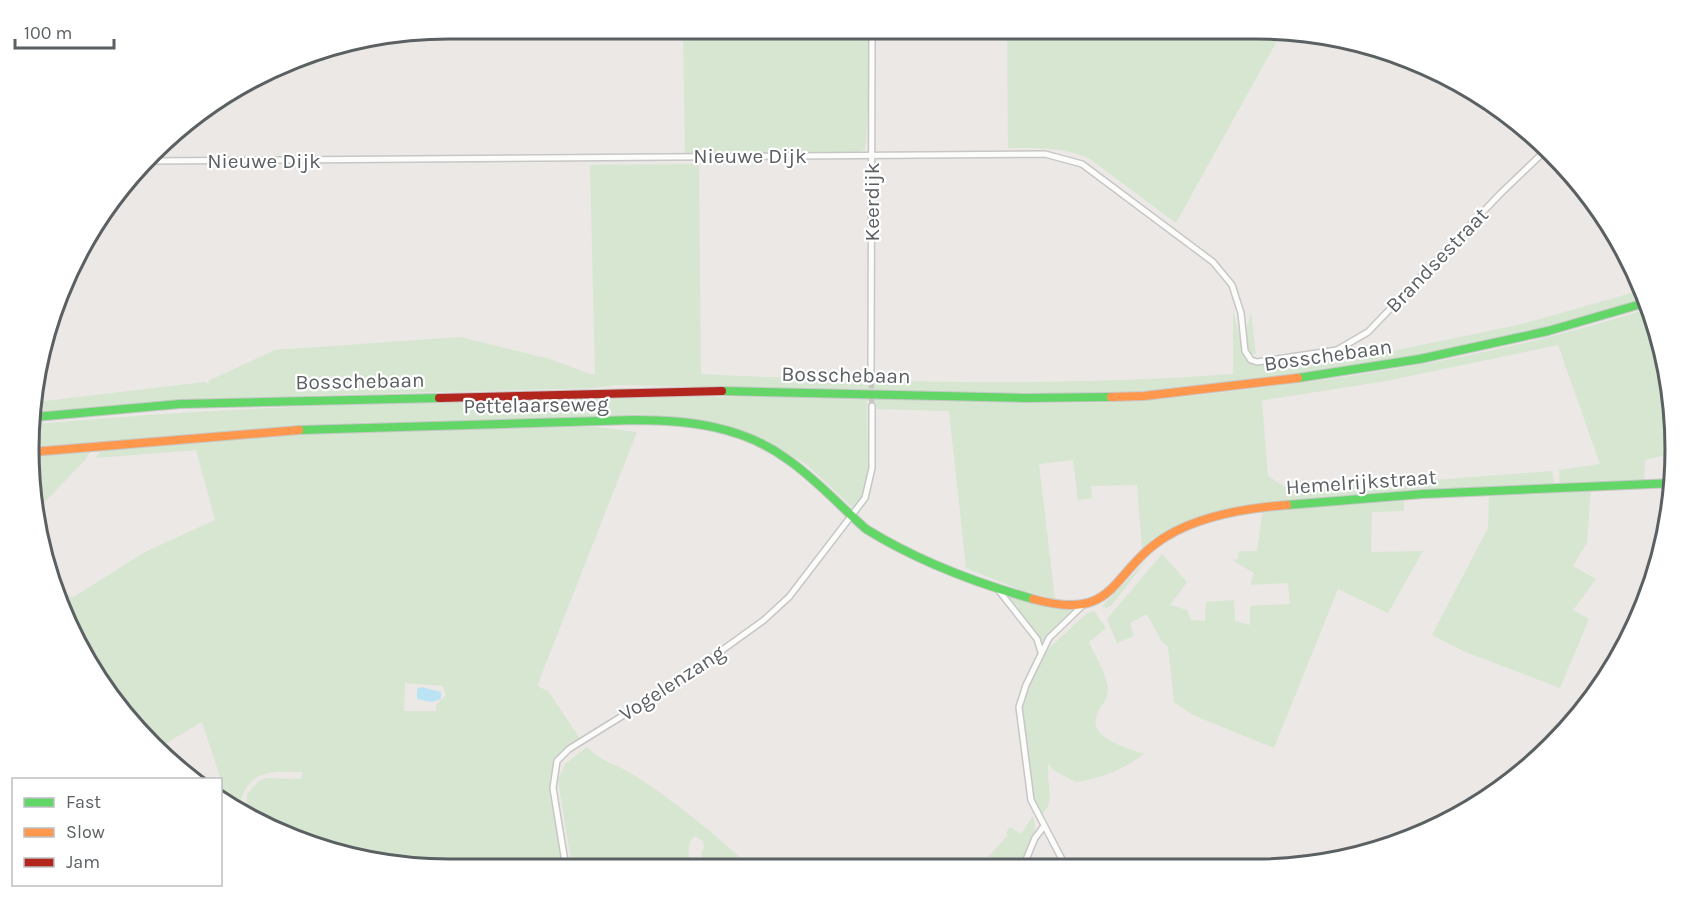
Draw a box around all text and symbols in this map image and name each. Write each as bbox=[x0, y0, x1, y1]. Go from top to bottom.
scale bar bbox=[15, 12, 114, 50]
text: 100 m bbox=[24, 22, 72, 44]
street label: Nieuwe Dijk bbox=[693, 144, 807, 168]
street label: Nieuwe Dijk bbox=[207, 149, 321, 173]
street label: Keerdijk bbox=[860, 162, 884, 242]
street label: Brandsestraat bbox=[1381, 202, 1493, 317]
street label: Bosschebaan bbox=[1262, 334, 1394, 376]
street label: Bosschebaan bbox=[781, 362, 911, 388]
street label: Bosschebaan bbox=[295, 368, 425, 394]
street label: Pettelaarseweg bbox=[463, 392, 609, 418]
street label: Hemelrijkstraat bbox=[1285, 465, 1437, 499]
street label: Vogelenzang bbox=[615, 640, 729, 726]
legend bbox=[12, 778, 222, 886]
text: Fast bbox=[66, 791, 101, 813]
text: Slow bbox=[66, 821, 105, 843]
text: Jam bbox=[66, 851, 100, 873]

